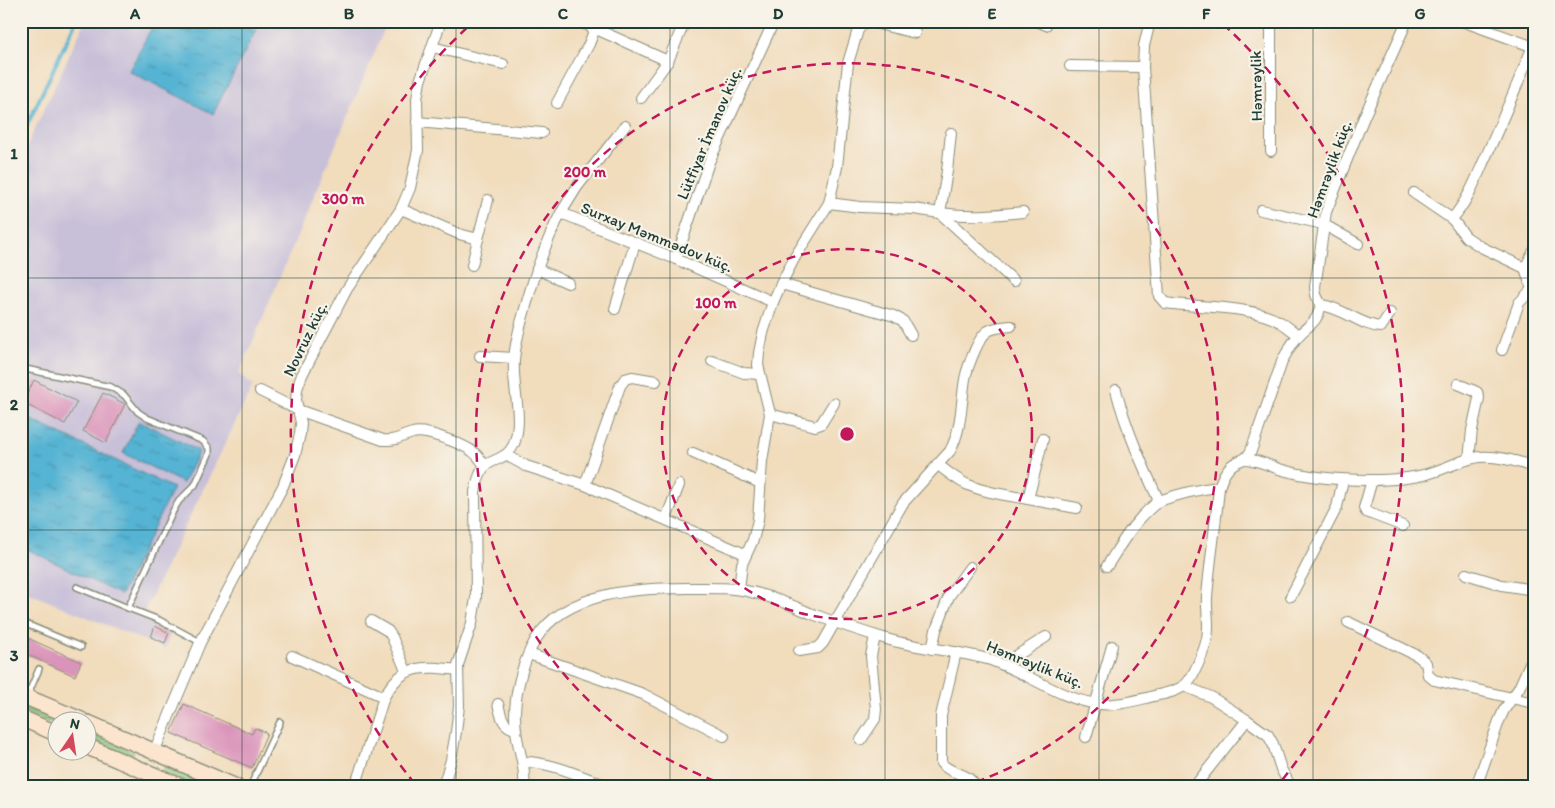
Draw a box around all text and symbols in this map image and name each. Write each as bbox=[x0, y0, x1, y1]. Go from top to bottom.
text: A bbox=[129, 4, 141, 23]
text: B bbox=[344, 4, 355, 23]
text: C bbox=[558, 4, 569, 23]
text: D bbox=[773, 4, 784, 23]
text: E bbox=[988, 4, 997, 23]
text: F bbox=[1202, 4, 1211, 23]
text: G bbox=[1414, 4, 1426, 23]
street label: Həmrəylik bbox=[1246, 50, 1266, 122]
street label: Lütfiyar İmanov küç. bbox=[672, 64, 746, 202]
street label: Həmrəylik küç. bbox=[1302, 117, 1356, 221]
text: 1 bbox=[10, 144, 18, 163]
text: 200 m bbox=[564, 163, 607, 181]
text: 300 m bbox=[322, 190, 365, 208]
street label: Surxay Məmmədov küç. bbox=[578, 198, 736, 276]
text: 100 m bbox=[695, 294, 737, 312]
street label: Novruz küç. bbox=[279, 298, 331, 379]
text: 2 bbox=[10, 395, 19, 414]
centre of rings bbox=[838, 425, 856, 443]
street label: Həmrəylik küç. bbox=[984, 636, 1086, 692]
text: 3 bbox=[10, 646, 19, 665]
north arrow bbox=[48, 710, 98, 760]
text: N bbox=[68, 714, 81, 733]

